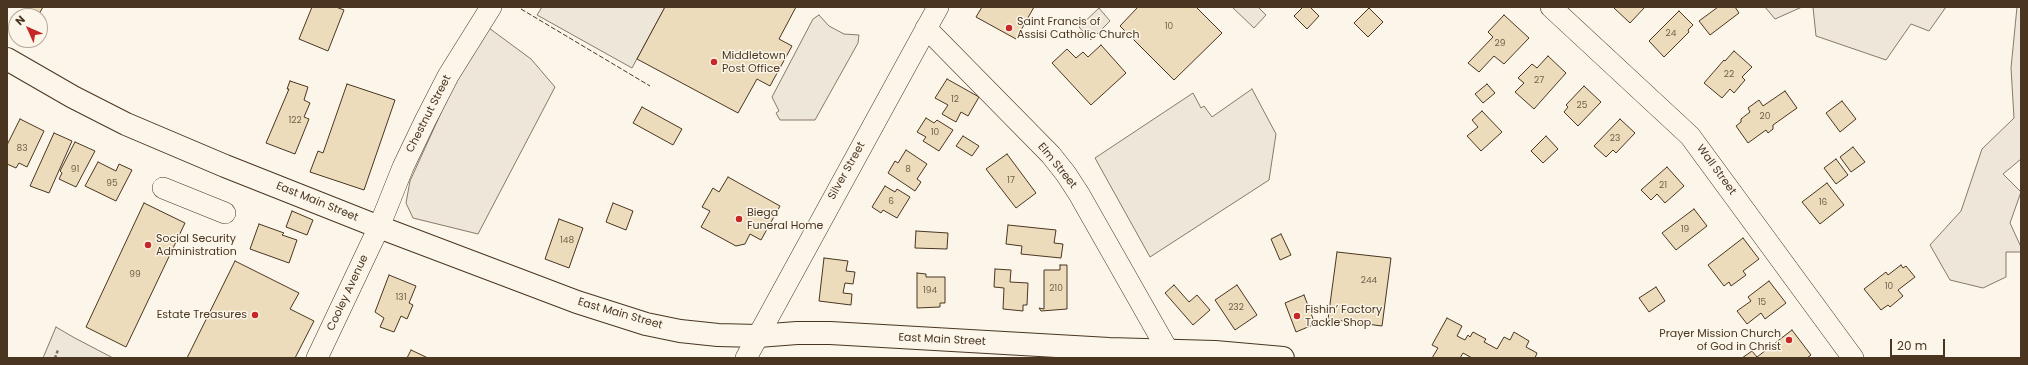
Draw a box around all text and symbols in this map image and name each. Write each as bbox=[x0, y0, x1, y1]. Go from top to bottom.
north arrow bbox=[8, 8, 48, 48]
text: N bbox=[12, 12, 29, 29]
place label: Saint Francis of Assisi Catholic Church bbox=[1017, 15, 1139, 41]
house number: 10 bbox=[1165, 22, 1173, 32]
marker: Saint Francis of Assisi Catholic Church bbox=[1004, 23, 1014, 33]
house number: 24 bbox=[1666, 29, 1676, 39]
house number: 29 bbox=[1495, 39, 1505, 49]
place label: Middletown Post Office bbox=[722, 49, 786, 75]
marker: Middletown Post Office bbox=[709, 57, 719, 67]
house number: 22 bbox=[1724, 70, 1734, 80]
street label: Chestnut Street bbox=[404, 73, 454, 155]
house number: 27 bbox=[1534, 76, 1544, 86]
house number: 12 bbox=[951, 95, 959, 105]
house number: 25 bbox=[1577, 101, 1587, 111]
house number: 20 bbox=[1760, 112, 1770, 122]
house number: 122 bbox=[288, 116, 302, 126]
house number: 10 bbox=[931, 128, 939, 138]
house number: 23 bbox=[1610, 134, 1620, 144]
street label: Silver Street bbox=[826, 140, 868, 202]
street label: Elm Street bbox=[1035, 141, 1079, 191]
street label: Wall Street bbox=[1693, 142, 1739, 198]
house number: 83 bbox=[17, 144, 27, 154]
house number: 91 bbox=[71, 165, 79, 175]
house number: 8 bbox=[905, 165, 911, 175]
house number: 17 bbox=[1007, 176, 1015, 186]
house number: 95 bbox=[106, 179, 118, 189]
street label: East Main Street bbox=[274, 179, 360, 225]
house number: 21 bbox=[1659, 181, 1667, 191]
house number: 6 bbox=[888, 197, 894, 207]
house number: 16 bbox=[1819, 198, 1827, 208]
place label: Biega Funeral Home bbox=[747, 206, 823, 232]
marker: Biega Funeral Home bbox=[734, 214, 744, 224]
house number: 19 bbox=[1681, 225, 1689, 235]
place label: Social Security Administration bbox=[156, 232, 237, 258]
house number: 148 bbox=[560, 236, 574, 246]
marker: Social Security Administration bbox=[143, 240, 153, 250]
street label: Cooley Avenue bbox=[325, 253, 371, 333]
house number: 99 bbox=[129, 270, 141, 280]
house number: 244 bbox=[1361, 276, 1377, 286]
house number: 10 bbox=[1885, 282, 1893, 292]
house number: 210 bbox=[1049, 284, 1063, 294]
house number: 194 bbox=[923, 286, 937, 296]
house number: 131 bbox=[395, 293, 407, 303]
street label: East Main Street bbox=[576, 296, 664, 332]
house number: 15 bbox=[1758, 298, 1766, 308]
house number: 232 bbox=[1228, 303, 1244, 313]
place label: Fishin’ Factory Tackle Shop bbox=[1305, 303, 1382, 329]
place label: Estate Treasures bbox=[157, 308, 247, 322]
marker: Estate Treasures bbox=[250, 310, 260, 320]
marker: Fishin’ Factory Tackle Shop bbox=[1292, 311, 1302, 321]
place label: Prayer Mission Church of God in Christ bbox=[1659, 327, 1781, 353]
street label: East Main Street bbox=[898, 331, 986, 349]
scale bar bbox=[1892, 331, 1947, 357]
marker: Prayer Mission Church of God in Christ bbox=[1784, 335, 1794, 345]
text: 20 m bbox=[1897, 337, 1927, 354]

